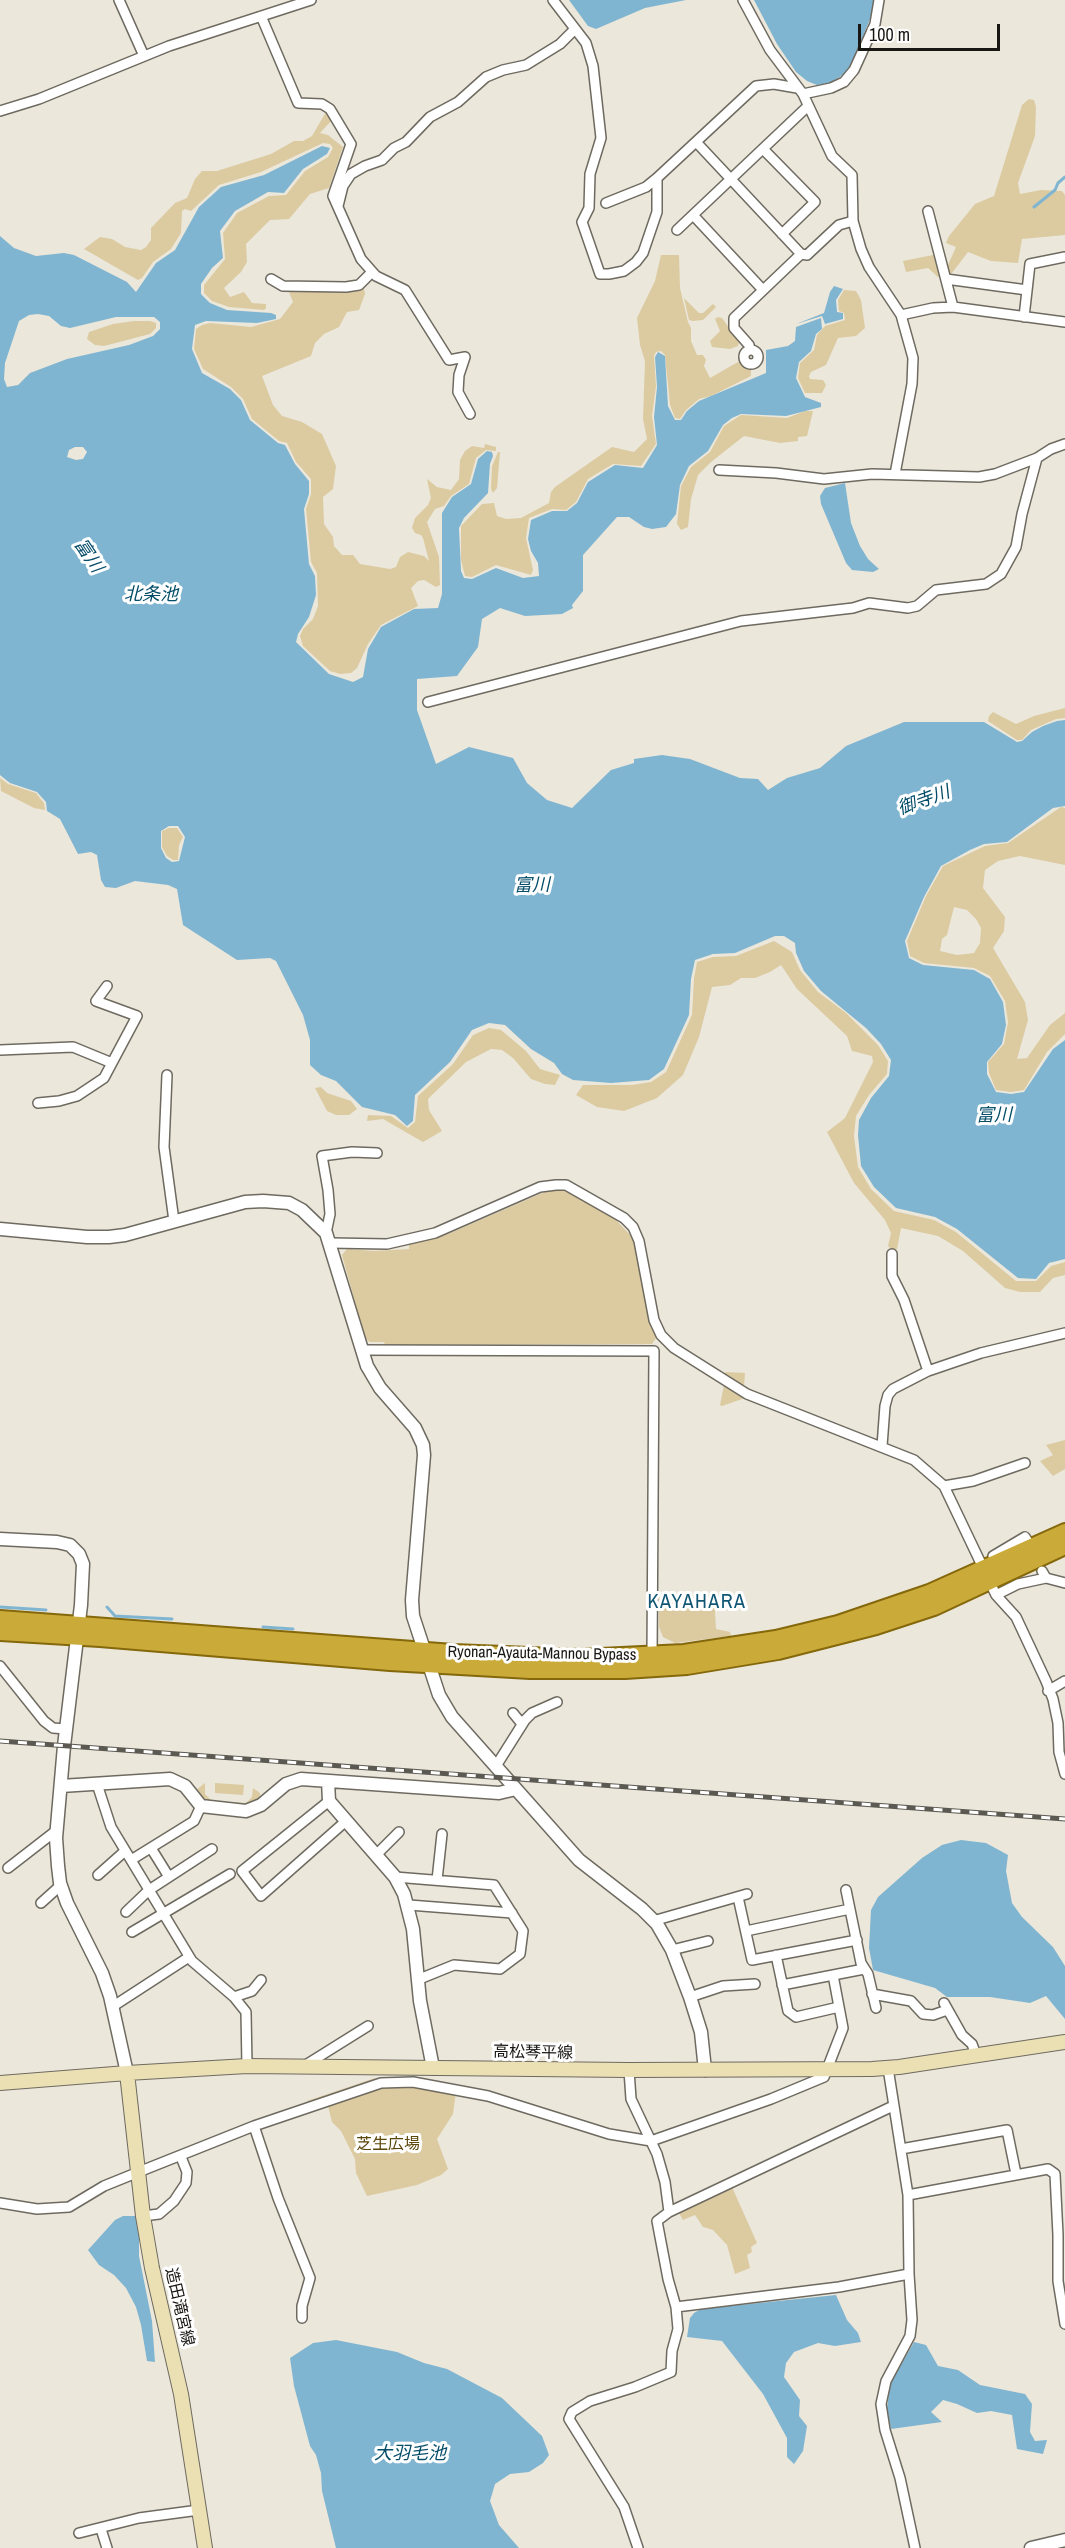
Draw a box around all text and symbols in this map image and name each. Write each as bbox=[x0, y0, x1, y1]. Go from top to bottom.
scale bar bbox=[861, 12, 1004, 50]
text: 100 m bbox=[869, 22, 910, 47]
water label: 富川 bbox=[69, 535, 107, 577]
water label: 北条池 bbox=[124, 584, 178, 606]
water label: 御寺川 bbox=[895, 782, 953, 820]
water label: 富川 bbox=[514, 875, 550, 897]
water label: 富川 bbox=[976, 1105, 1012, 1127]
district label: KAYAHARA bbox=[648, 1591, 746, 1615]
street label: Ryonan-Ayauta-Mannou Bypass bbox=[448, 1643, 636, 1665]
street label: 高松琴平線 bbox=[493, 2043, 573, 2063]
park label: 芝生広場 bbox=[356, 2135, 420, 2155]
street label: 造田滝宮線 bbox=[161, 2266, 197, 2348]
water label: 大羽毛池 bbox=[374, 2443, 446, 2465]

